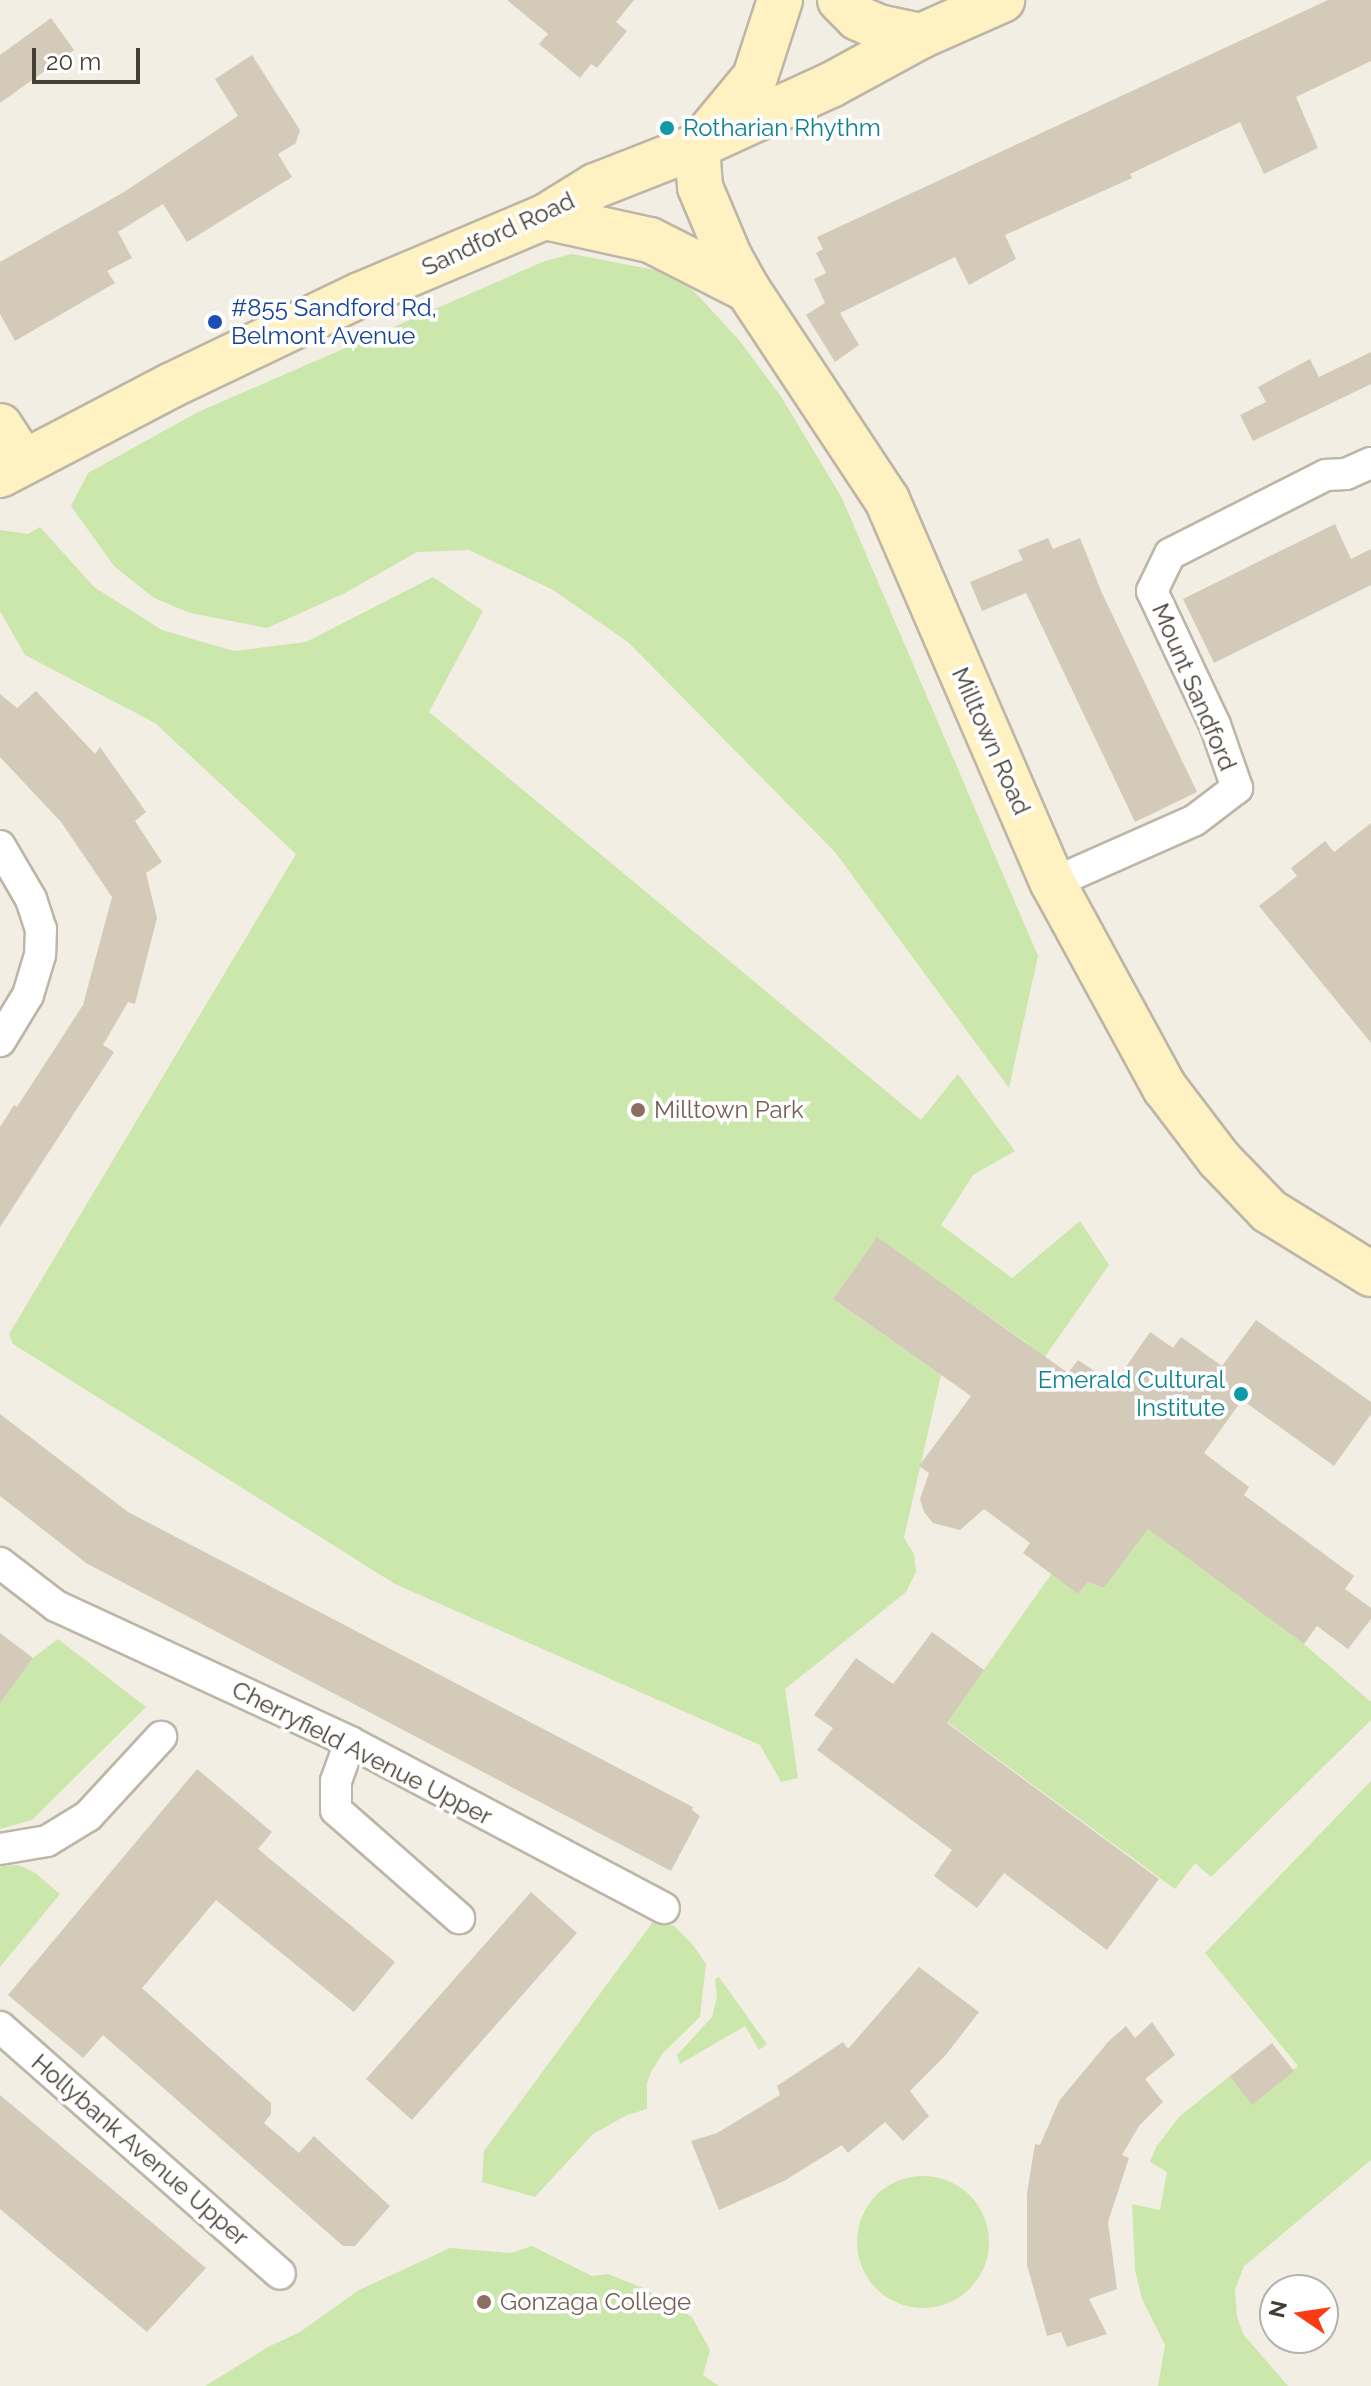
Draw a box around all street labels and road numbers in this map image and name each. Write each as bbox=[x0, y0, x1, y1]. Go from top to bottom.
street label: Sandford Road bbox=[417, 186, 579, 282]
street label: Mount Sandford bbox=[1146, 599, 1242, 775]
street label: Milltown Road bbox=[946, 663, 1036, 819]
street label: Cherryfield Avenue Upper bbox=[227, 1675, 497, 1831]
street label: Hollybank Avenue Upper bbox=[25, 2048, 255, 2252]

